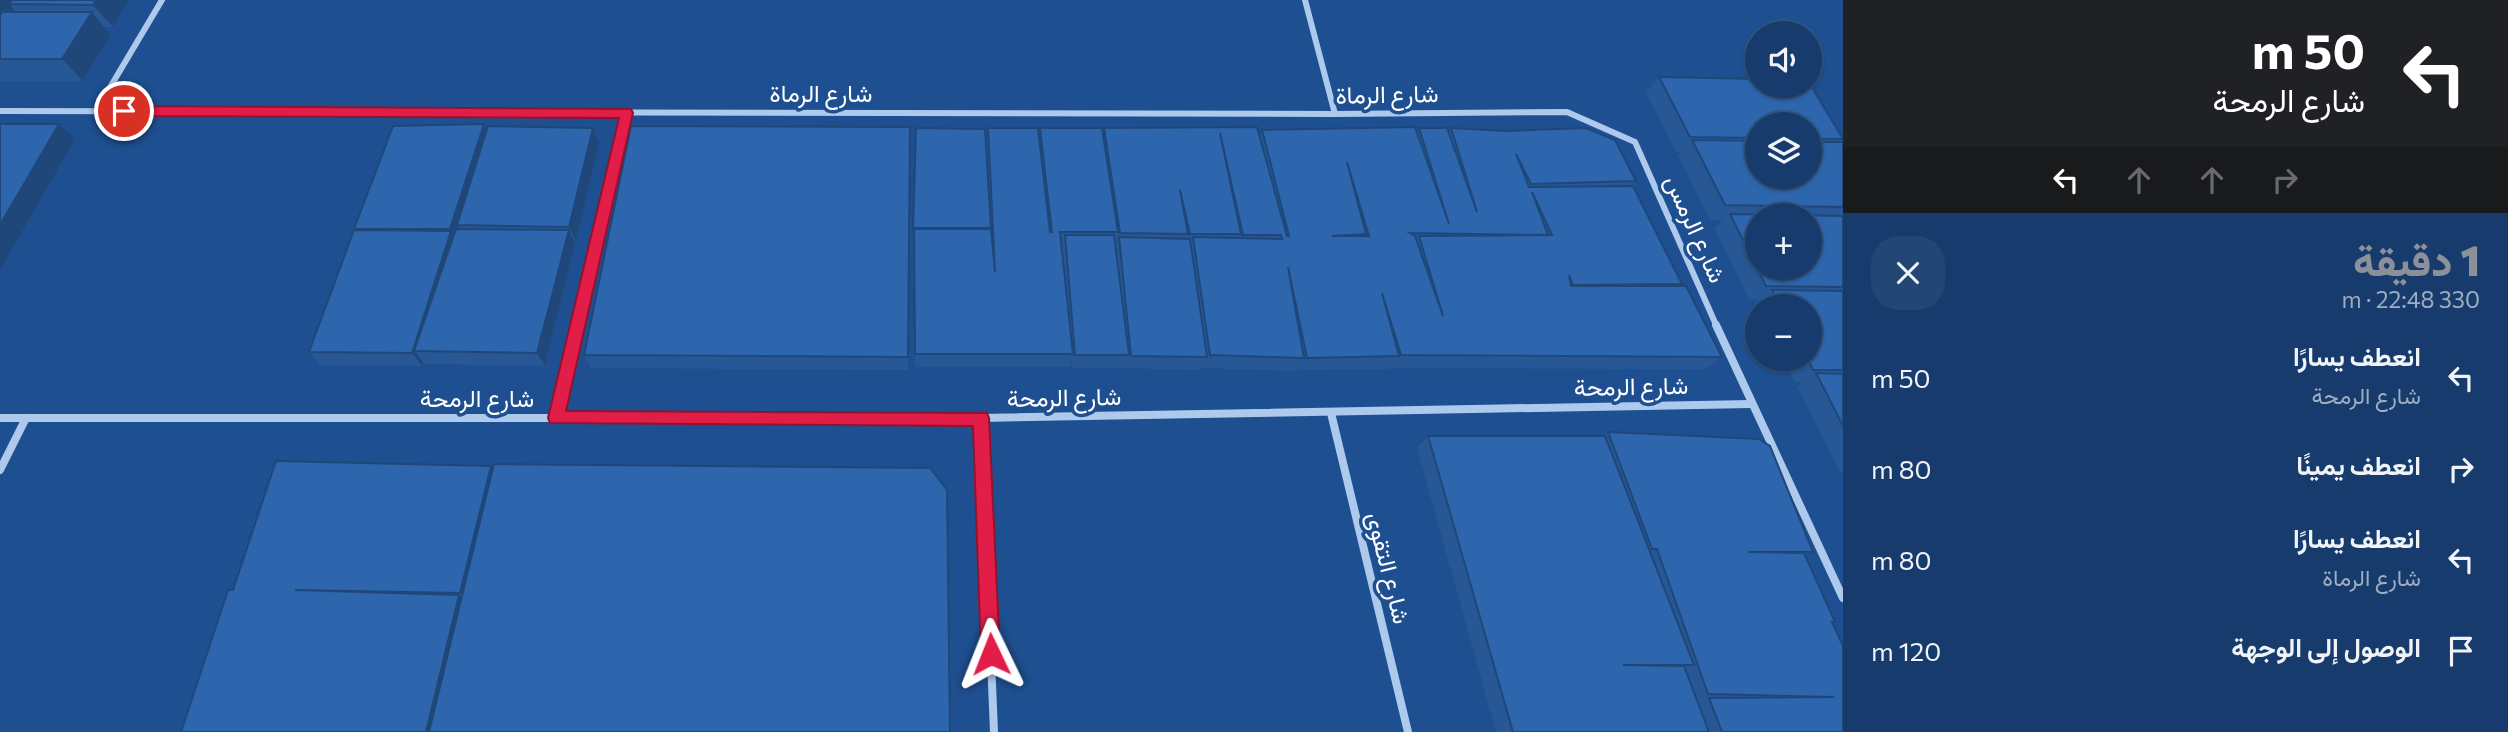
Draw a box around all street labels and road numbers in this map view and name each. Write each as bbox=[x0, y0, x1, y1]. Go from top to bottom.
street label: شارع الرماة bbox=[770, 78, 873, 110]
street label: شارع الرماة bbox=[1335, 78, 1439, 112]
street label: شارع الرمس bbox=[1657, 170, 1733, 288]
street label: شارع الرمحة bbox=[1574, 370, 1688, 404]
street label: شارع الرمحة bbox=[1007, 381, 1121, 415]
street label: شارع الرمحة bbox=[420, 383, 534, 415]
street label: شارع التقوى bbox=[1359, 509, 1417, 627]

